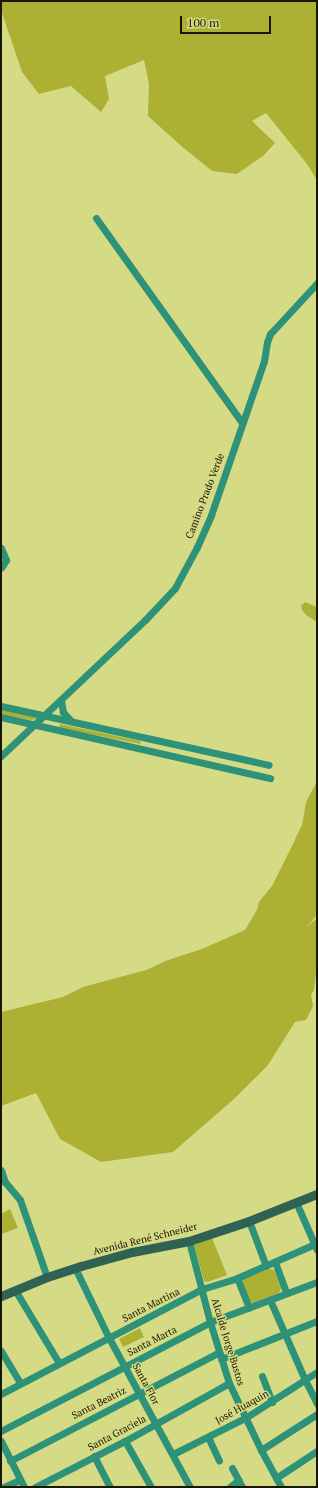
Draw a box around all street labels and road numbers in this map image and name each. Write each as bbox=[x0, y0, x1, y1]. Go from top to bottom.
street label: Camino Prado Verde bbox=[183, 451, 227, 541]
street label: Avenida René Schneider bbox=[92, 1220, 198, 1258]
street label: Santa Martina bbox=[120, 1285, 182, 1325]
street label: Alcalde Jorge Bustos bbox=[209, 1297, 247, 1387]
street label: Santa Marta bbox=[125, 1323, 179, 1359]
street label: Santa Flor bbox=[130, 1361, 162, 1407]
street label: Santa Beatriz bbox=[70, 1384, 128, 1422]
street label: José Huaquin bbox=[213, 1387, 271, 1427]
street label: Santa Graciela bbox=[86, 1413, 148, 1453]

